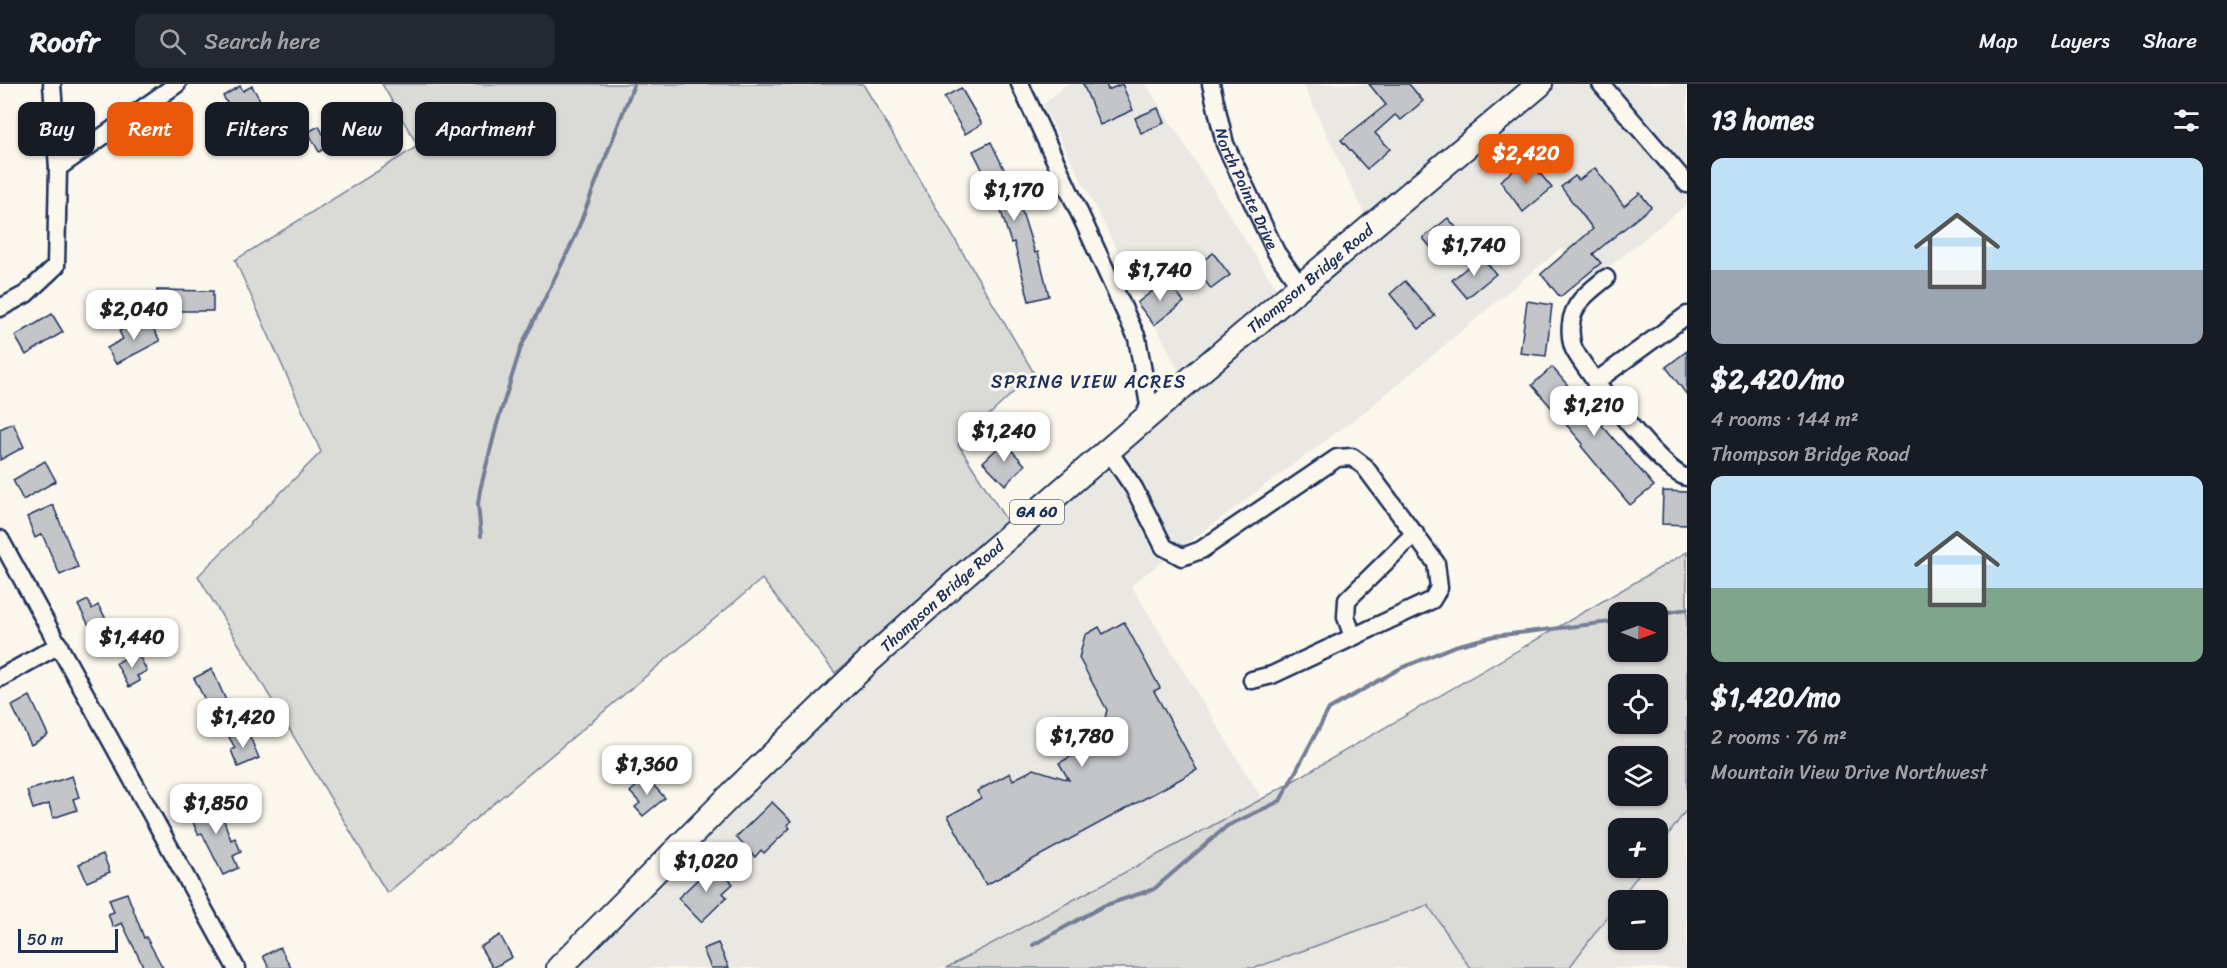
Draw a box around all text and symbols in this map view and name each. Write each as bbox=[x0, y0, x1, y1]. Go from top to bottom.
search box bbox=[135, 14, 555, 68]
text: Roofr bbox=[30, 17, 99, 66]
text: Search here bbox=[204, 22, 320, 61]
text: Map bbox=[1979, 22, 2018, 60]
text: Layers bbox=[2051, 22, 2110, 60]
text: Share bbox=[2143, 22, 2197, 60]
icon: search bbox=[156, 25, 189, 58]
text: 13 homes bbox=[1711, 97, 1814, 143]
chip: Buy bbox=[18, 102, 95, 156]
chip: Rent bbox=[107, 102, 193, 156]
chip: Filters bbox=[205, 102, 309, 156]
chip: New bbox=[321, 102, 403, 156]
chip: Apartment bbox=[415, 102, 556, 156]
icon: filters bbox=[2170, 104, 2203, 137]
street label: North Pointe Drive bbox=[1207, 125, 1287, 255]
pin: $2,420 bbox=[1477, 134, 1575, 185]
text: $2,420 bbox=[1492, 136, 1560, 171]
pin: $1,170 bbox=[965, 171, 1063, 222]
text: $1,170 bbox=[984, 173, 1044, 208]
icon: home bbox=[1903, 197, 2011, 305]
street label: Thompson Bridge Road bbox=[1240, 216, 1381, 341]
pin: $1,740 bbox=[1425, 226, 1523, 277]
text: $1,740 bbox=[1442, 228, 1506, 263]
pin: $1,740 bbox=[1111, 251, 1209, 302]
text: $1,740 bbox=[1128, 253, 1192, 288]
pin: $2,040 bbox=[85, 290, 183, 341]
text: $2,040 bbox=[100, 292, 168, 327]
text: $2,420/mo bbox=[1711, 356, 1844, 402]
district label: SPRING VIEW ACRES bbox=[991, 366, 1187, 398]
pin: $1,210 bbox=[1545, 386, 1643, 437]
text: $1,210 bbox=[1564, 388, 1624, 423]
text: 4 rooms · 144 m² bbox=[1711, 402, 1859, 437]
pin: $1,240 bbox=[955, 412, 1053, 463]
text: $1,240 bbox=[972, 414, 1036, 449]
text: Thompson Bridge Road bbox=[1711, 437, 1909, 472]
road number: GA 60 bbox=[1010, 500, 1064, 524]
icon: home bbox=[1903, 515, 2011, 623]
street label: Thompson Bridge Road bbox=[873, 531, 1012, 660]
north arrow bbox=[1608, 602, 1668, 662]
map controls bbox=[1608, 602, 1668, 950]
pin: $1,440 bbox=[83, 618, 181, 669]
text: $1,440 bbox=[99, 620, 165, 655]
button: locate bbox=[1608, 674, 1668, 734]
text: $1,420/mo bbox=[1711, 674, 1840, 720]
pin: $1,420 bbox=[194, 698, 292, 749]
text: $1,420 bbox=[211, 700, 275, 735]
pin: $1,780 bbox=[1033, 717, 1131, 768]
text: $1,780 bbox=[1050, 719, 1114, 754]
text: 2 rooms · 76 m² bbox=[1711, 720, 1847, 755]
pin: $1,360 bbox=[598, 745, 696, 796]
button: layers bbox=[1608, 746, 1668, 806]
text: $1,360 bbox=[616, 747, 678, 782]
text: Mountain View Drive Northwest bbox=[1711, 755, 1987, 790]
pin: $1,850 bbox=[167, 784, 265, 835]
text: $1,850 bbox=[184, 786, 248, 821]
button: + bbox=[1608, 818, 1668, 878]
pin: $1,020 bbox=[657, 842, 755, 893]
text: $1,020 bbox=[674, 844, 738, 879]
button: − bbox=[1608, 890, 1668, 950]
text: 50 m bbox=[27, 925, 63, 954]
scale bar bbox=[18, 926, 118, 954]

